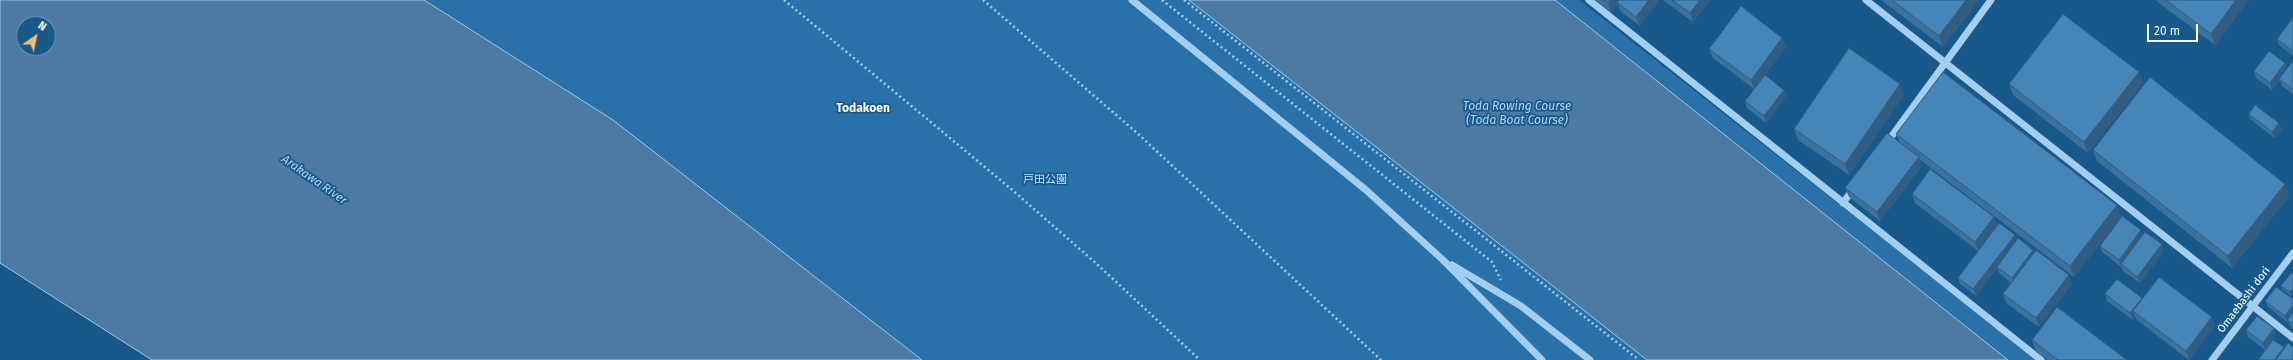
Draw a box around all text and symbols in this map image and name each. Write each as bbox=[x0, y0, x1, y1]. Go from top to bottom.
north arrow bbox=[16, 16, 56, 56]
scale bar bbox=[2149, 16, 2200, 42]
text: N bbox=[36, 19, 49, 34]
text: 20 m bbox=[2154, 24, 2180, 38]
water label: Toda Rowing Course (Toda Boat Course) bbox=[1463, 100, 1571, 128]
district label: Todakoen bbox=[836, 102, 890, 116]
water label: Arakawa River bbox=[278, 152, 350, 208]
park label: 戸田公園 bbox=[1023, 173, 1067, 187]
street label: Omaebashi dori bbox=[2215, 264, 2273, 336]

